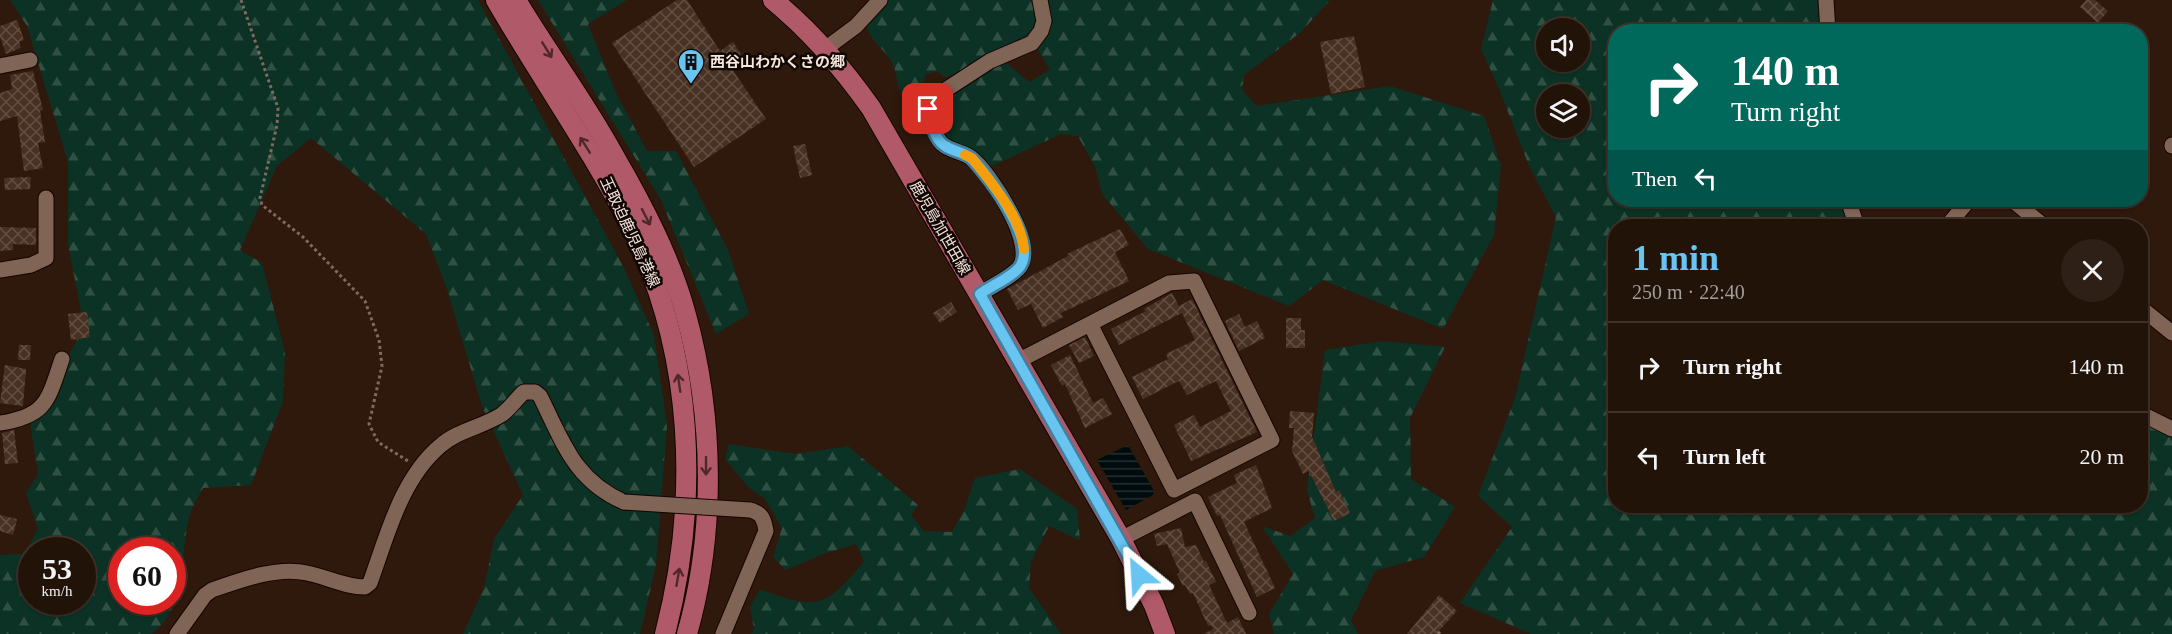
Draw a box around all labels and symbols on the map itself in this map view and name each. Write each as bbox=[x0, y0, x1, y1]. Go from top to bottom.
one-way arrow bbox=[541, 41, 554, 58]
building icon: 西谷山わかくさの郷 bbox=[676, 47, 706, 85]
place label: 西谷山わかくさの郷 bbox=[710, 54, 845, 70]
pin bbox=[902, 83, 953, 134]
one-way arrow bbox=[579, 137, 591, 154]
street label: 玉取迫鹿児島港線 bbox=[597, 174, 663, 290]
street label: 鹿児島加世田線 bbox=[907, 179, 973, 277]
one-way arrow bbox=[641, 208, 653, 226]
one-way arrow bbox=[674, 373, 685, 393]
one-way arrow bbox=[700, 455, 712, 475]
speed limit sign: 60 bbox=[108, 537, 186, 615]
position arrow bbox=[1107, 543, 1171, 607]
one-way arrow bbox=[673, 568, 684, 587]

